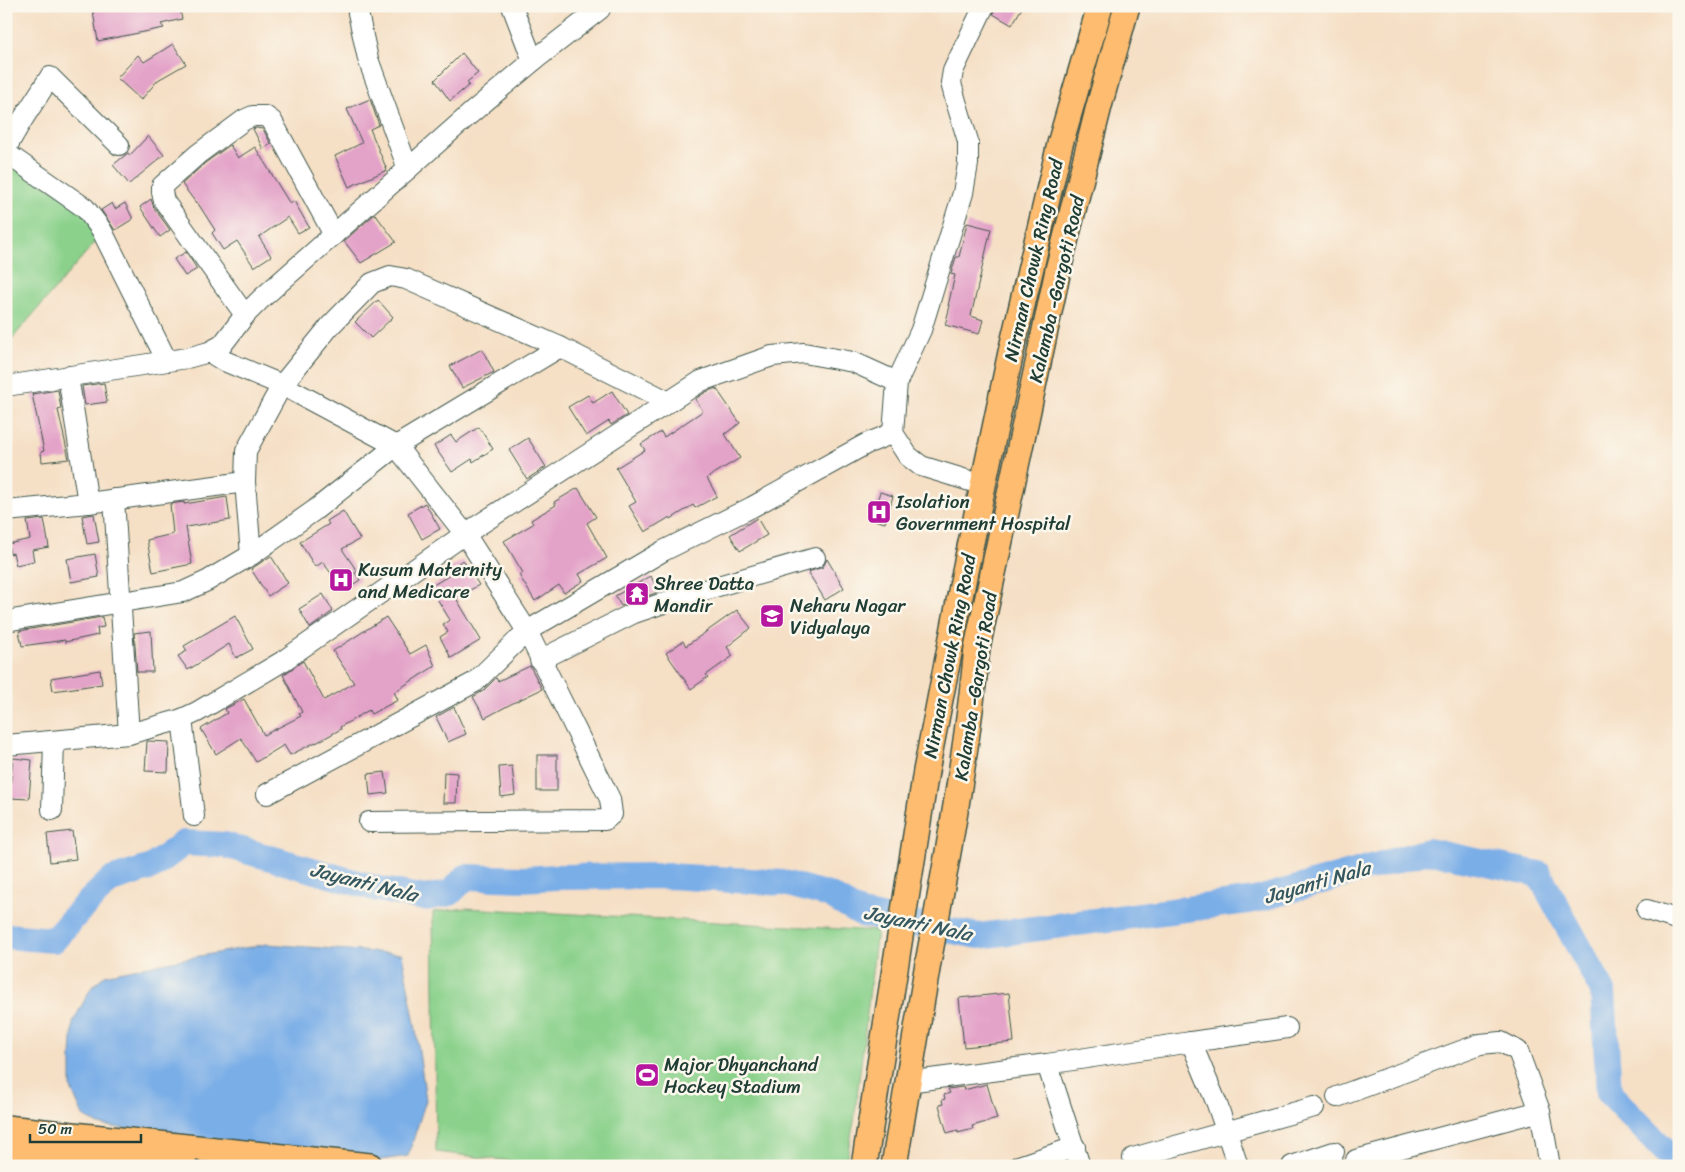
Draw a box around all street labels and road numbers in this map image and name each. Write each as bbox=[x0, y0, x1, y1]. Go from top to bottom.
street label: Nirman Chowk Ring Road bbox=[994, 154, 1073, 365]
street label: Kalamba -Gargoti Road bbox=[1019, 190, 1094, 386]
street label: Nirman Chowk Ring Road bbox=[914, 549, 986, 761]
street label: Kalamba -Gargoti Road bbox=[944, 587, 1007, 783]

